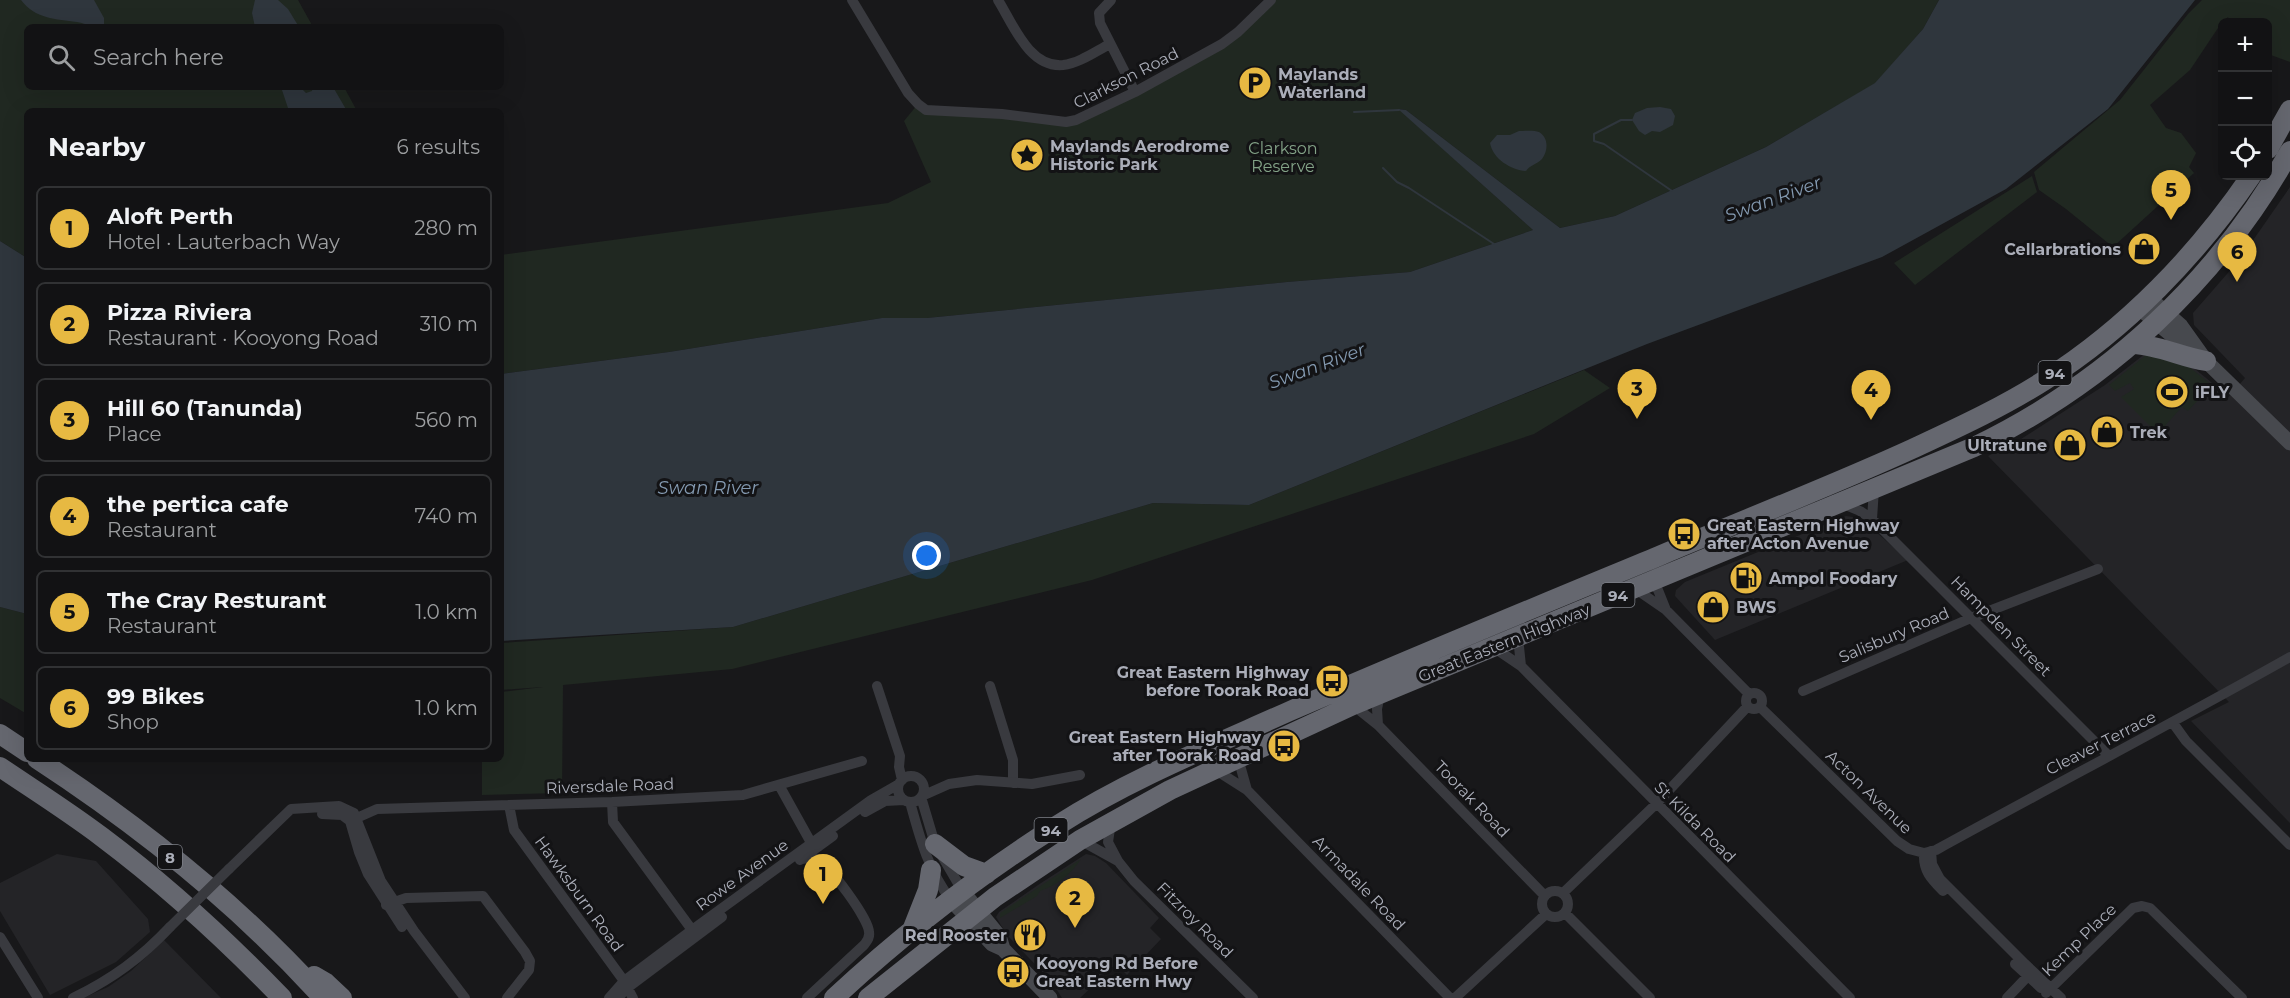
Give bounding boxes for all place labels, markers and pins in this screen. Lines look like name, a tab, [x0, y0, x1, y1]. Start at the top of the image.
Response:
parking icon: Maylands Waterland	[1237, 65, 1273, 101]
place label: Maylands Waterland	[1278, 65, 1366, 102]
place icon: Maylands Aerodrome Historic Park	[1009, 137, 1045, 173]
place label: Maylands Aerodrome Historic Park	[1050, 137, 1229, 174]
pin: 5	[2152, 170, 2190, 220]
shop icon: Cellarbrations	[2126, 231, 2162, 267]
pin: 6	[2218, 232, 2256, 282]
place label: Cellarbrations	[2004, 240, 2122, 259]
pin: 3	[1618, 370, 1656, 419]
pin: 4	[1852, 370, 1890, 420]
sports icon: iFLY	[2154, 374, 2190, 410]
place label: iFLY	[2195, 383, 2231, 402]
shop icon: Trek	[2089, 414, 2125, 450]
place label: Trek	[2130, 423, 2168, 442]
shop icon: Ultratune	[2052, 427, 2088, 463]
place label: Ultratune	[1967, 436, 2047, 455]
bus stop icon: Great Eastern Highway after Acton Avenue	[1666, 516, 1702, 552]
place label: Great Eastern Highway after Acton Avenue	[1707, 516, 1900, 553]
fuel station icon: Ampol Foodary	[1728, 560, 1764, 596]
place label: Ampol Foodary	[1768, 569, 1898, 588]
shop icon: BWS	[1695, 589, 1731, 625]
place label: BWS	[1736, 598, 1776, 617]
place label: Great Eastern Highway before Toorak Road	[1117, 663, 1309, 700]
bus stop icon: Great Eastern Highway before Toorak Road	[1314, 663, 1350, 699]
place label: Great Eastern Highway after Toorak Road	[1069, 728, 1261, 765]
bus stop icon: Great Eastern Highway after Toorak Road	[1266, 728, 1302, 764]
pin: 1	[804, 854, 842, 904]
pin: 2	[1056, 878, 1094, 928]
restaurant icon: Red Rooster	[1012, 917, 1048, 953]
place label: Red Rooster	[905, 926, 1007, 945]
bus stop icon: Kooyong Rd Before Great Eastern Hwy	[995, 954, 1031, 990]
place label: Kooyong Rd Before Great Eastern Hwy	[1036, 954, 1198, 991]

